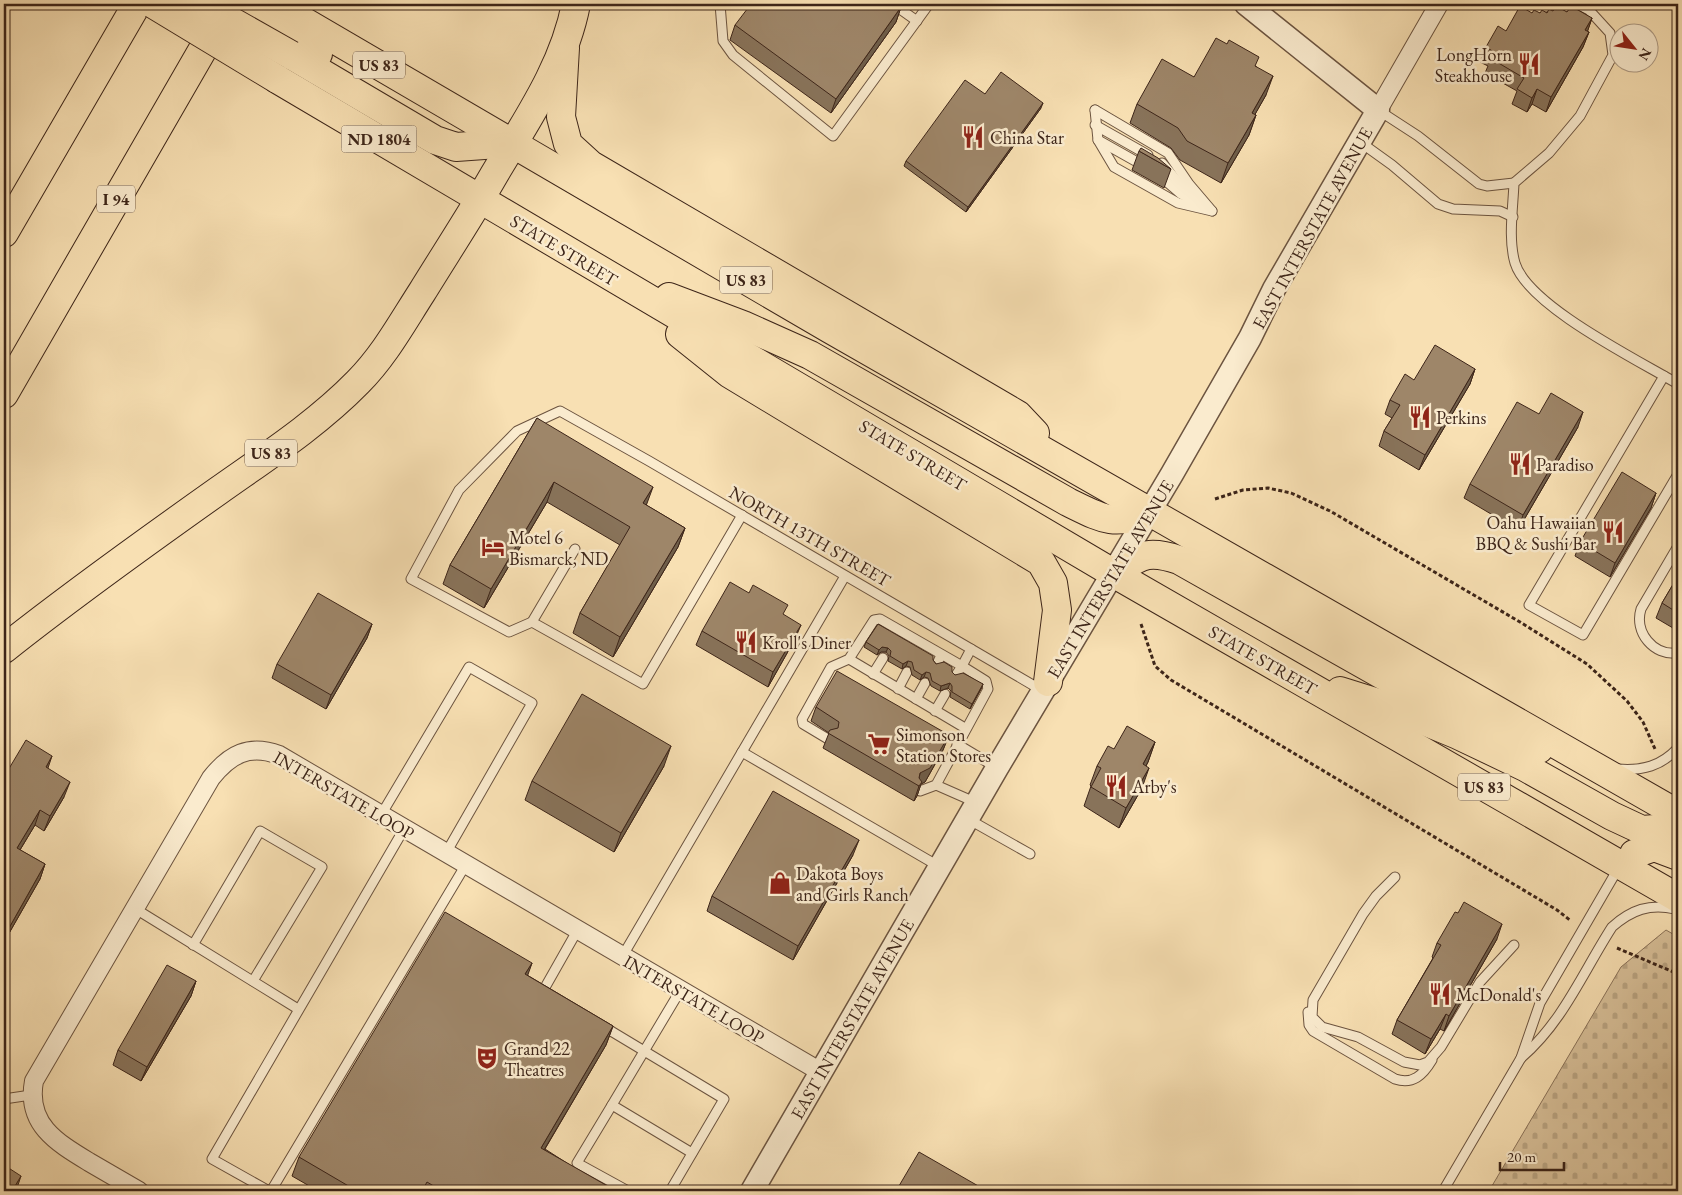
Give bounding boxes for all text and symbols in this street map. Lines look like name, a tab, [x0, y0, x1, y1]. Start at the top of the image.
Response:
north arrow	[1610, 22, 1660, 72]
place label: LongHorn Steakhouse	[1435, 43, 1512, 87]
text: N	[1634, 45, 1656, 64]
restaurant icon: LongHorn Steakhouse	[1516, 51, 1542, 77]
road number: US 83	[353, 52, 405, 78]
street label: EAST INTERSTATE AVENUE	[1247, 123, 1377, 333]
restaurant icon: China Star	[960, 124, 986, 150]
road number: ND 1804	[342, 126, 416, 152]
place label: China Star	[990, 126, 1064, 149]
road number: I 94	[97, 185, 135, 212]
street label: STATE STREET	[506, 209, 623, 292]
road number: US 83	[720, 266, 772, 294]
restaurant icon: Perkins	[1407, 404, 1433, 430]
place label: Perkins	[1436, 406, 1486, 429]
street label: STATE STREET	[855, 414, 972, 497]
road number: US 83	[245, 439, 297, 466]
restaurant icon: Paradiso	[1507, 451, 1533, 477]
place label: Paradiso	[1536, 453, 1594, 476]
street label: EAST INTERSTATE AVENUE	[1042, 476, 1178, 682]
street label: NORTH 13TH STREET	[725, 480, 896, 592]
place label: Oahu Hawaiian BBQ & Sushi Bar	[1476, 511, 1596, 555]
restaurant icon: Oahu Hawaiian BBQ & Sushi Bar	[1600, 519, 1626, 545]
place label: Motel 6 Bismarck, ND	[509, 526, 608, 570]
hotel icon: Motel 6 Bismarck, ND	[480, 534, 506, 560]
street label: STATE STREET	[1205, 620, 1322, 701]
restaurant icon: Kroll's Diner	[733, 629, 759, 655]
place label: Kroll's Diner	[762, 631, 851, 654]
place label: Simonson Station Stores	[896, 723, 991, 767]
supermarket icon: Simonson Station Stores	[866, 731, 892, 757]
street label: INTERSTATE LOOP	[269, 745, 419, 845]
restaurant icon: Arby's	[1103, 773, 1129, 799]
road number: US 83	[1458, 774, 1510, 800]
place label: Arby's	[1131, 775, 1177, 798]
place label: Dakota Boys and Girls Ranch	[796, 862, 909, 906]
shop icon: Dakota Boys and Girls Ranch	[767, 870, 793, 896]
street label: EAST INTERSTATE AVENUE	[785, 915, 919, 1123]
street label: INTERSTATE LOOP	[619, 949, 769, 1049]
restaurant icon: McDonald's	[1427, 981, 1453, 1007]
place label: McDonald's	[1456, 983, 1541, 1006]
place label: Grand 22 Theatres	[504, 1037, 570, 1081]
theatre icon: Grand 22 Theatres	[474, 1045, 500, 1071]
scale bar	[1500, 1140, 1563, 1172]
text: 20 m	[1507, 1147, 1536, 1166]

